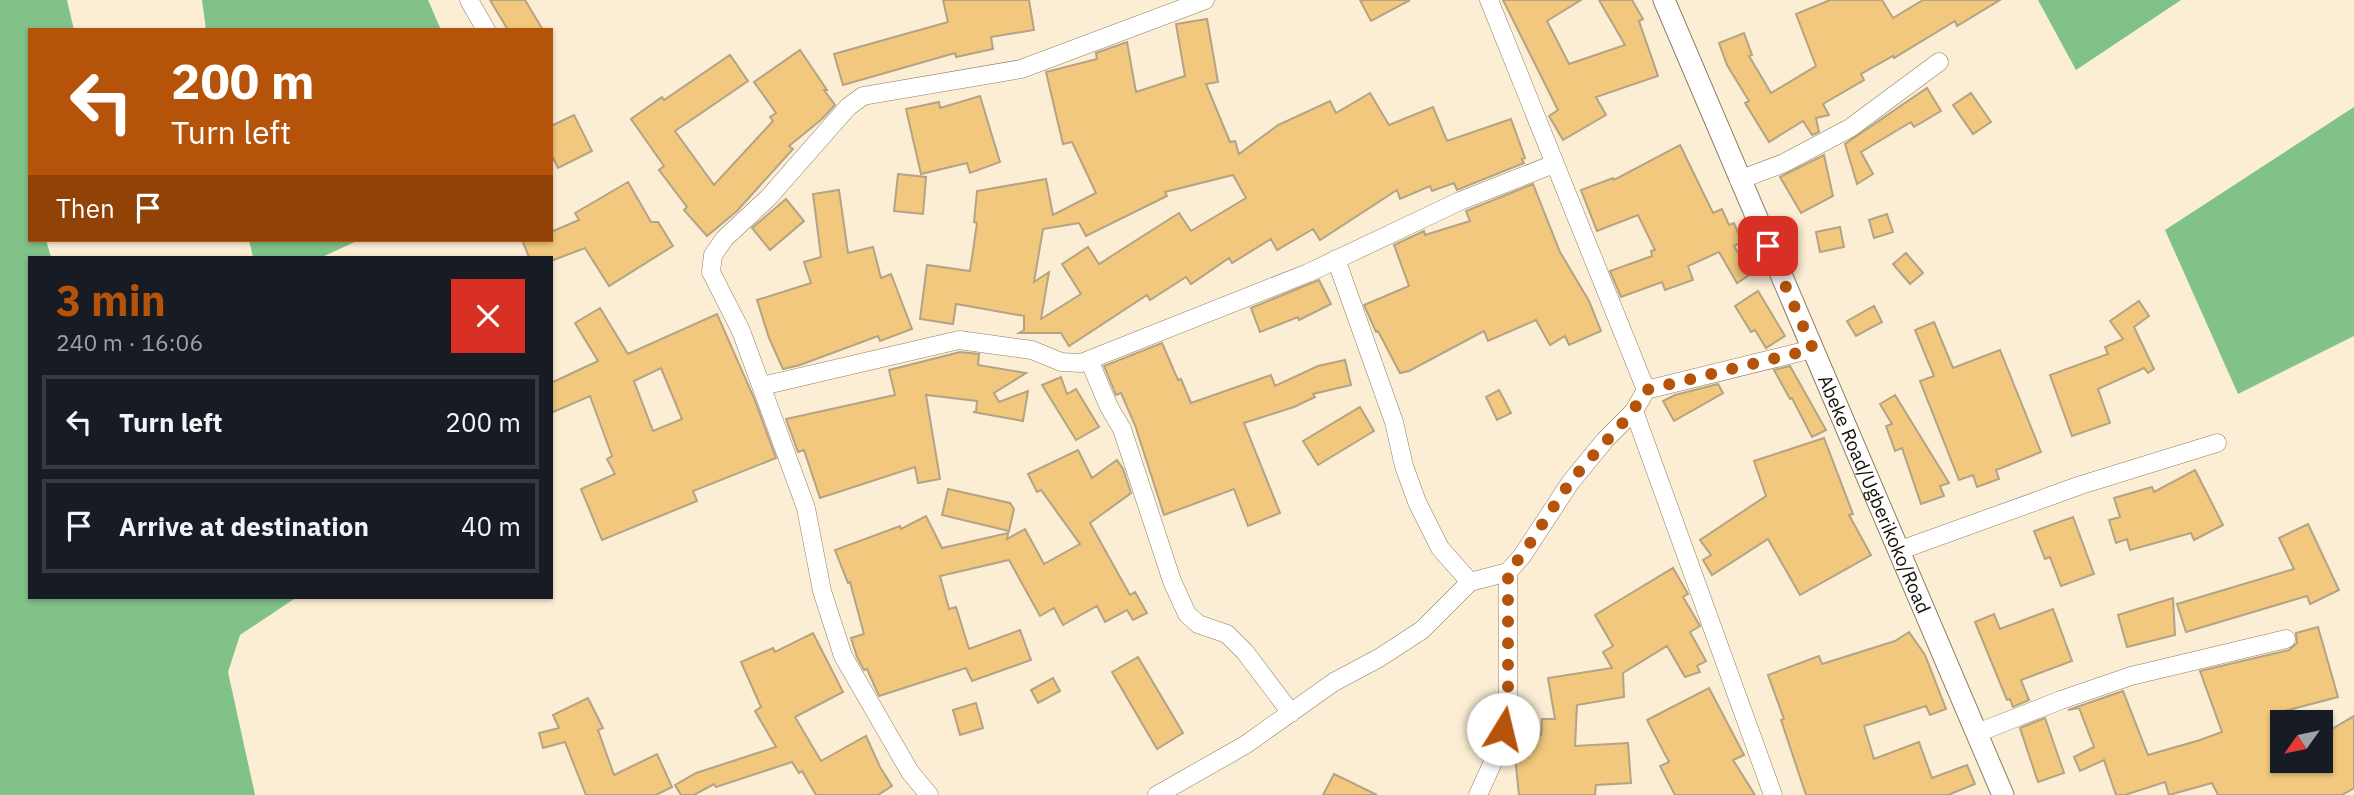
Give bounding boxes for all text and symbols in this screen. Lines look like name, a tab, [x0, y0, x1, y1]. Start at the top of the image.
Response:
text: 200 m	[171, 49, 315, 112]
icon: left	[56, 56, 147, 147]
text: Turn left	[171, 111, 291, 153]
icon: arrive	[129, 189, 167, 227]
text: Then	[56, 191, 115, 225]
pin	[1738, 216, 1798, 276]
icon: arrive	[1749, 227, 1787, 265]
text: 3 min	[56, 273, 166, 328]
button: close	[451, 279, 525, 353]
text: 240 m · 16:06	[56, 327, 203, 357]
street label: Abeke Road/Ugberikoko/Road	[1813, 371, 1936, 617]
icon: left	[60, 403, 98, 441]
text: Turn left	[119, 405, 222, 439]
text: 200 m	[445, 405, 521, 439]
icon: arrive	[60, 507, 98, 545]
text: Arrive at destination	[119, 509, 369, 543]
text: 40 m	[461, 509, 521, 543]
position arrow	[1466, 692, 1540, 766]
north arrow	[2270, 710, 2333, 774]
map controls	[2270, 710, 2333, 773]

